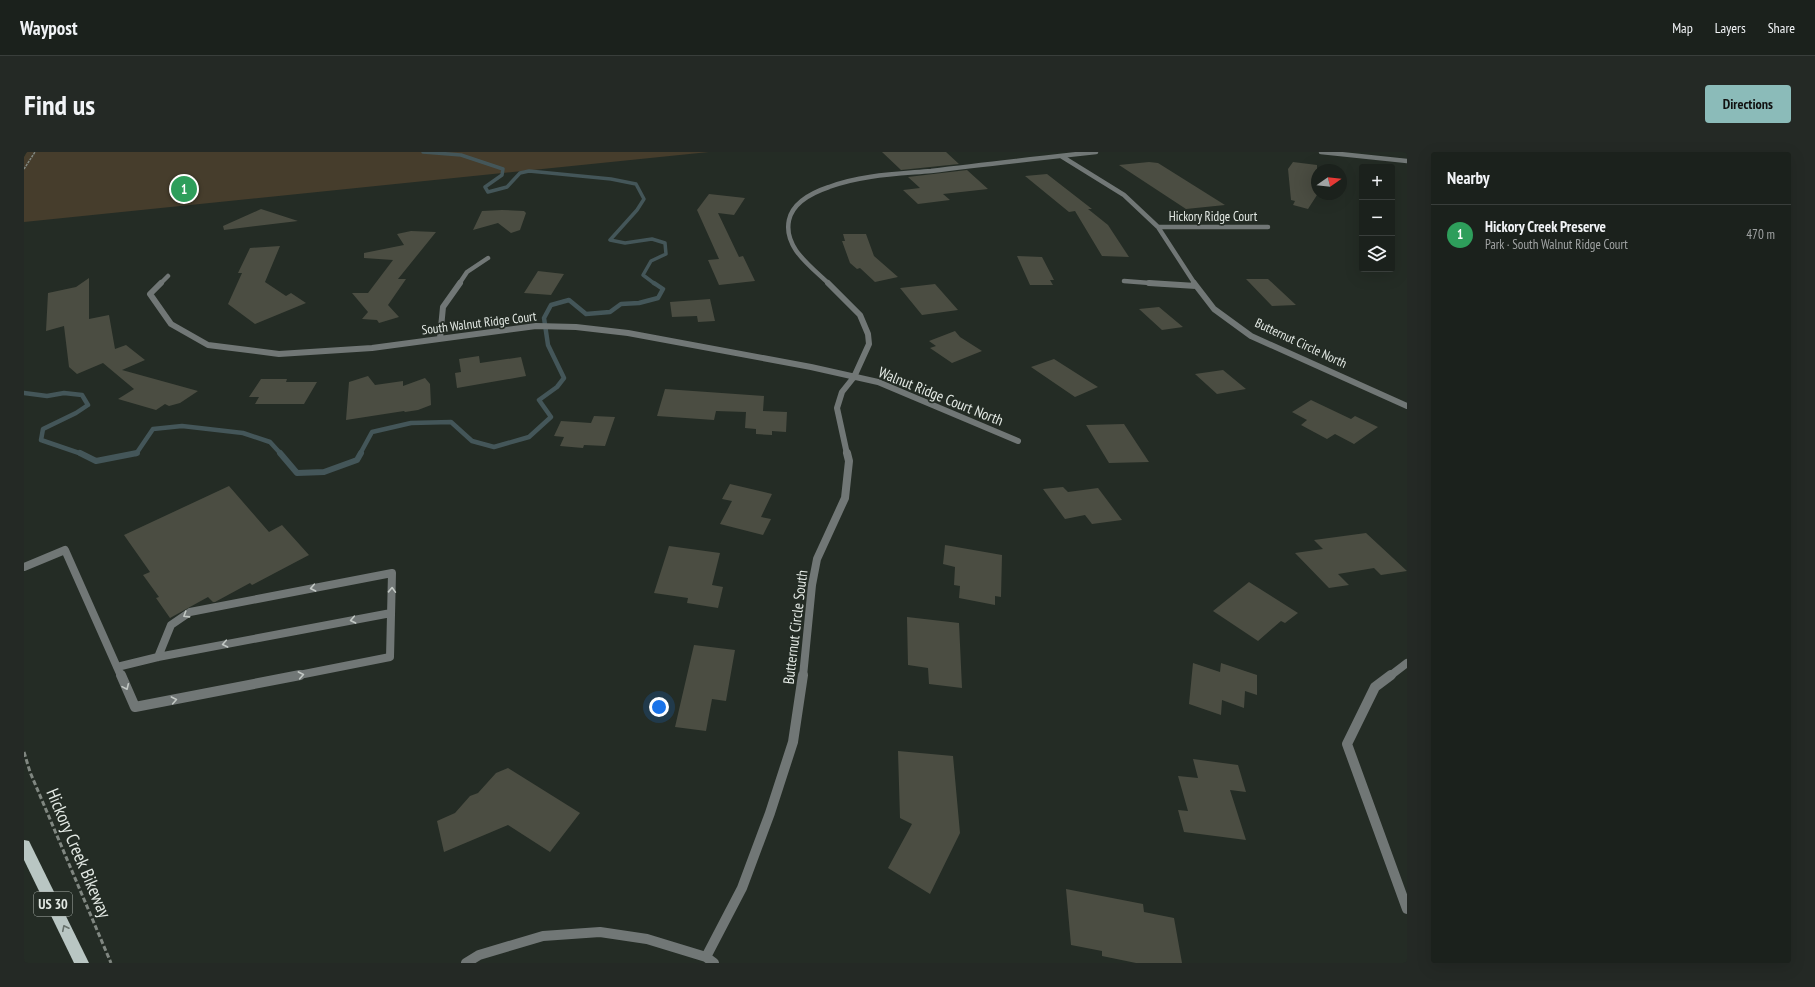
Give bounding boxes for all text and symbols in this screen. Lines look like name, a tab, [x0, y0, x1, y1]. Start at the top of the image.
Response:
text: Waypost	[20, 16, 77, 40]
text: Map	[1672, 19, 1693, 37]
text: Layers	[1715, 19, 1746, 37]
text: Share	[1768, 19, 1795, 37]
button: Directions	[1705, 85, 1791, 123]
text: Find us	[24, 86, 95, 123]
north arrow	[1311, 164, 1347, 200]
map controls	[1359, 164, 1395, 272]
button: +	[1359, 164, 1395, 200]
text: Nearby	[1447, 167, 1490, 189]
pin: 1	[171, 174, 197, 204]
button: −	[1359, 200, 1395, 236]
street label: Hickory Ridge Court	[1169, 208, 1258, 225]
text: Hickory Creek Preserve	[1485, 217, 1606, 236]
text: 1	[1457, 226, 1463, 243]
text: 470 m	[1746, 226, 1775, 243]
button: layers	[1359, 236, 1395, 272]
text: Park · South Walnut Ridge Court	[1485, 236, 1628, 253]
street label: South Walnut Ridge Court	[421, 307, 538, 338]
street label: Butternut Circle North	[1252, 314, 1350, 372]
street label: Walnut Ridge Court North	[876, 362, 1006, 430]
street label: Butternut Circle South	[779, 569, 811, 685]
one-way arrow	[309, 584, 316, 592]
one-way arrow	[387, 587, 396, 593]
one-way arrow	[183, 611, 190, 618]
one-way arrow	[350, 615, 356, 624]
one-way arrow	[222, 639, 228, 648]
one-way arrow	[298, 671, 304, 679]
one-way arrow	[121, 683, 129, 690]
one-way arrow	[171, 696, 177, 705]
your location	[649, 697, 669, 717]
street label: Hickory Creek Bikeway	[41, 785, 117, 922]
road number: US 30	[34, 892, 72, 916]
one-way arrow	[62, 925, 70, 932]

